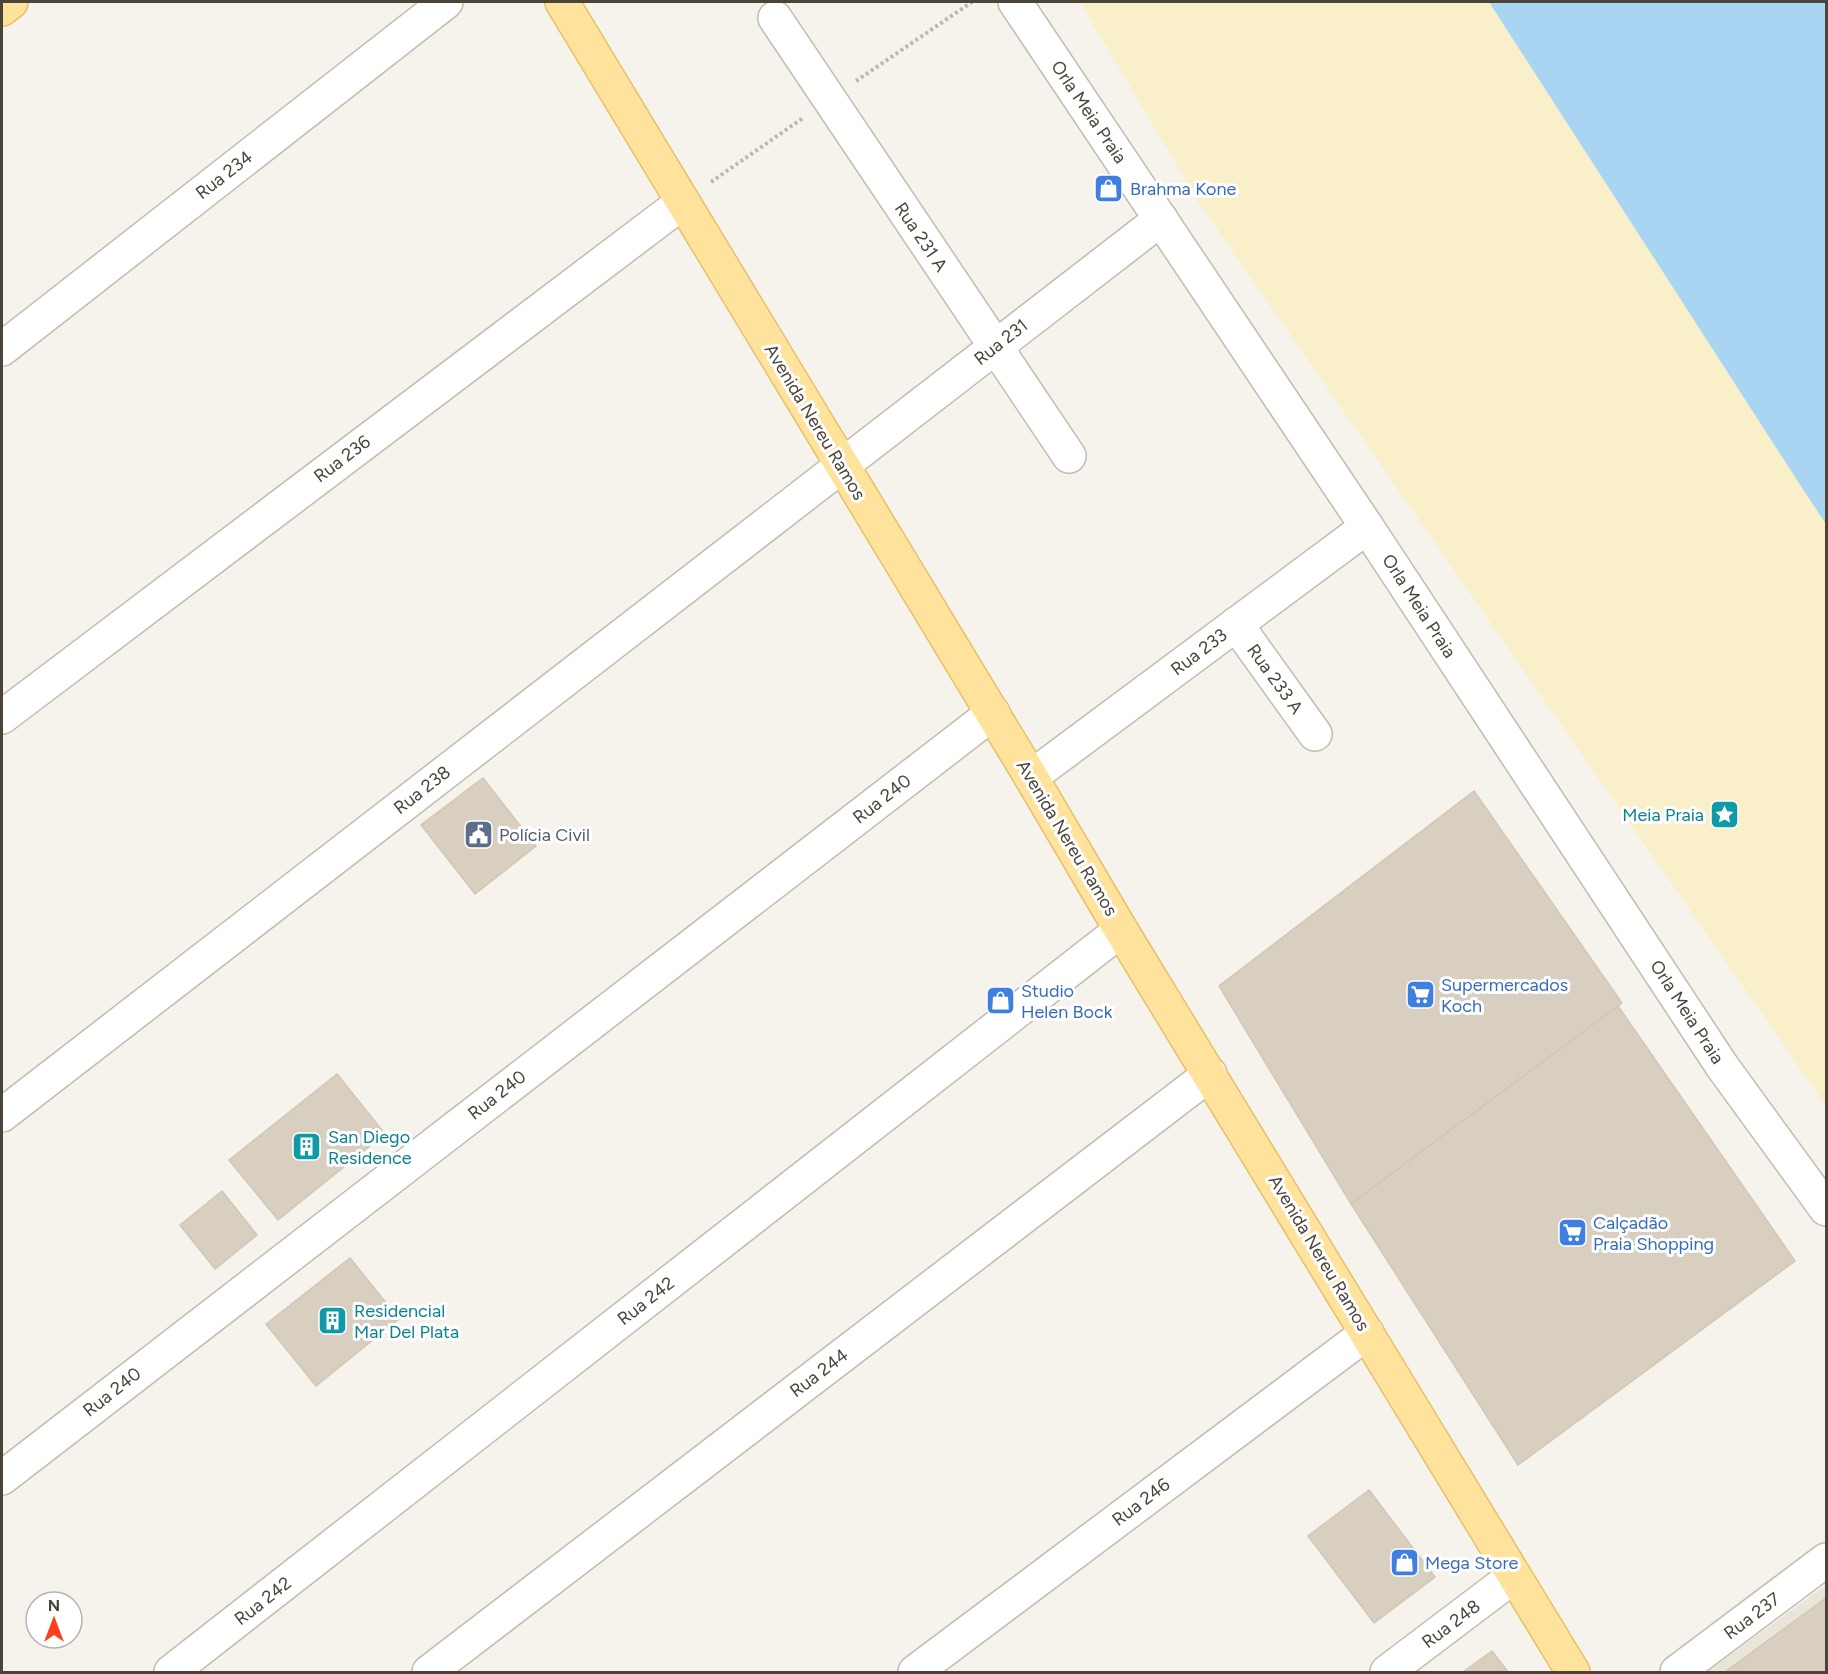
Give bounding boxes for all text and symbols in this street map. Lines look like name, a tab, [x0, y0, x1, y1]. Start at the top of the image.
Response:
street label: Orla Meia Praia	[1046, 56, 1132, 168]
street label: Rua 234	[191, 146, 257, 204]
shop icon: Brahma Kone	[1093, 173, 1125, 205]
place label: Brahma Kone	[1130, 178, 1237, 200]
street label: Rua 231 A	[890, 198, 952, 276]
street label: Rua 231	[970, 314, 1032, 370]
street label: Avenida Nereu Ramos	[760, 340, 870, 504]
street label: Rua 236	[309, 431, 375, 487]
street label: Orla Meia Praia	[1377, 550, 1461, 662]
street label: Rua 233	[1167, 624, 1231, 680]
street label: Rua 233 A	[1242, 640, 1308, 718]
street label: Avenida Nereu Ramos	[1012, 756, 1122, 920]
street label: Rua 238	[389, 761, 455, 819]
street label: Rua 240	[849, 769, 915, 829]
place icon: Meia Praia	[1709, 799, 1741, 831]
place label: Meia Praia	[1622, 804, 1704, 826]
public building icon: Polícia Civil	[462, 819, 494, 851]
place label: Polícia Civil	[499, 824, 590, 846]
street label: Orla Meia Praia	[1645, 956, 1729, 1068]
place label: Supermercados Koch	[1441, 974, 1568, 1017]
supermarket icon: Supermercados Koch	[1404, 979, 1436, 1011]
place label: Studio Helen Bock	[1021, 980, 1113, 1023]
shop icon: Studio Helen Bock	[984, 985, 1016, 1017]
street label: Rua 240	[464, 1065, 530, 1125]
place label: San Diego Residence	[328, 1126, 412, 1169]
building icon: San Diego Residence	[291, 1131, 323, 1163]
street label: Avenida Nereu Ramos	[1264, 1171, 1374, 1335]
place label: Calçadão Praia Shopping	[1593, 1212, 1714, 1255]
supermarket icon: Calçadão Praia Shopping	[1556, 1217, 1588, 1249]
street label: Rua 242	[613, 1272, 679, 1330]
place label: Residencial Mar Del Plata	[354, 1300, 459, 1343]
building icon: Residencial Mar Del Plata	[317, 1305, 349, 1337]
street label: Rua 244	[785, 1344, 853, 1402]
street label: Rua 240	[79, 1362, 145, 1422]
street label: Rua 246	[1108, 1473, 1174, 1531]
shop icon: Mega Store	[1388, 1547, 1420, 1579]
place label: Mega Store	[1425, 1552, 1519, 1574]
street label: Rua 242	[230, 1572, 296, 1630]
street label: Rua 237	[1720, 1588, 1785, 1644]
north arrow	[24, 1590, 84, 1650]
street label: Rua 248	[1418, 1595, 1484, 1653]
text: N	[48, 1596, 60, 1615]

